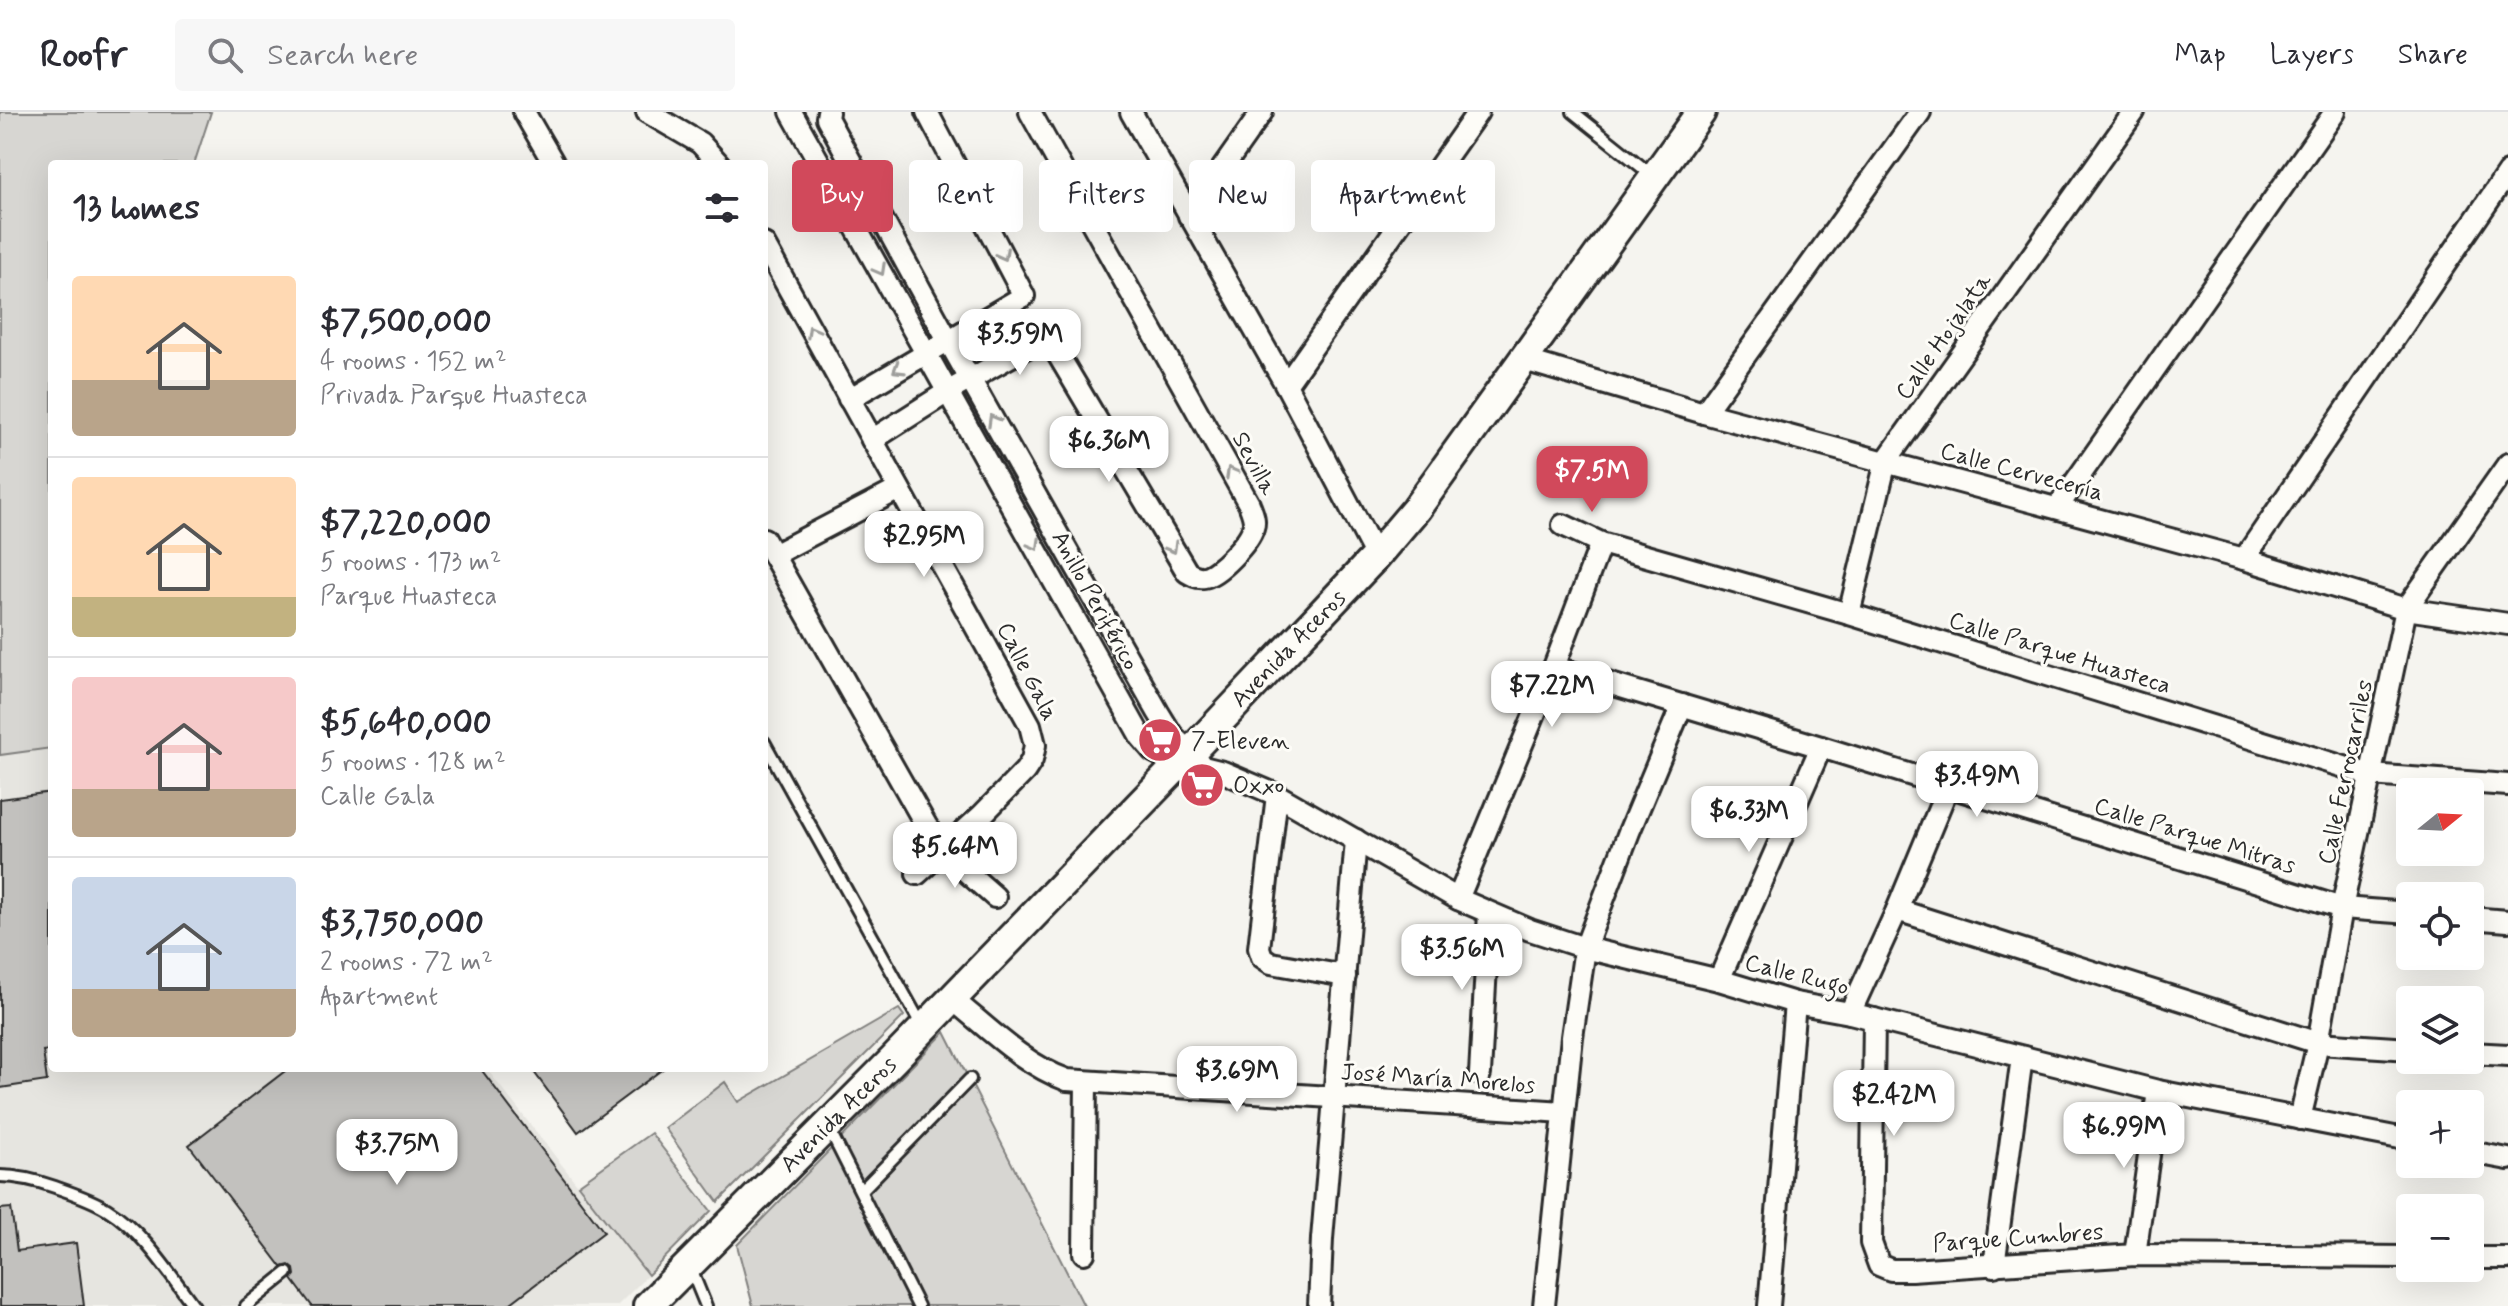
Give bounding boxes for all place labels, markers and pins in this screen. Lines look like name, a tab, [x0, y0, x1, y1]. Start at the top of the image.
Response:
pin: $3.59M	[955, 309, 1085, 377]
pin: $6.36M	[1044, 416, 1174, 484]
pin: $7.5M	[1536, 446, 1648, 514]
pin: $2.95M	[859, 511, 989, 579]
pin: $7.22M	[1487, 661, 1617, 729]
supermarket icon: 7-Eleven	[1136, 716, 1184, 764]
place label: 7-Eleven	[1191, 726, 1290, 757]
pin: $3.49M	[1912, 751, 2042, 819]
supermarket icon: Oxxo	[1178, 761, 1226, 809]
place label: Oxxo	[1233, 771, 1284, 802]
pin: $6.33M	[1684, 786, 1814, 854]
pin: $5.64M	[890, 822, 1020, 890]
pin: $3.56M	[1397, 924, 1527, 992]
pin: $3.69M	[1172, 1046, 1302, 1114]
pin: $2.42M	[1829, 1070, 1959, 1138]
pin: $6.99M	[2059, 1102, 2189, 1170]
pin: $3.75M	[332, 1119, 462, 1187]

